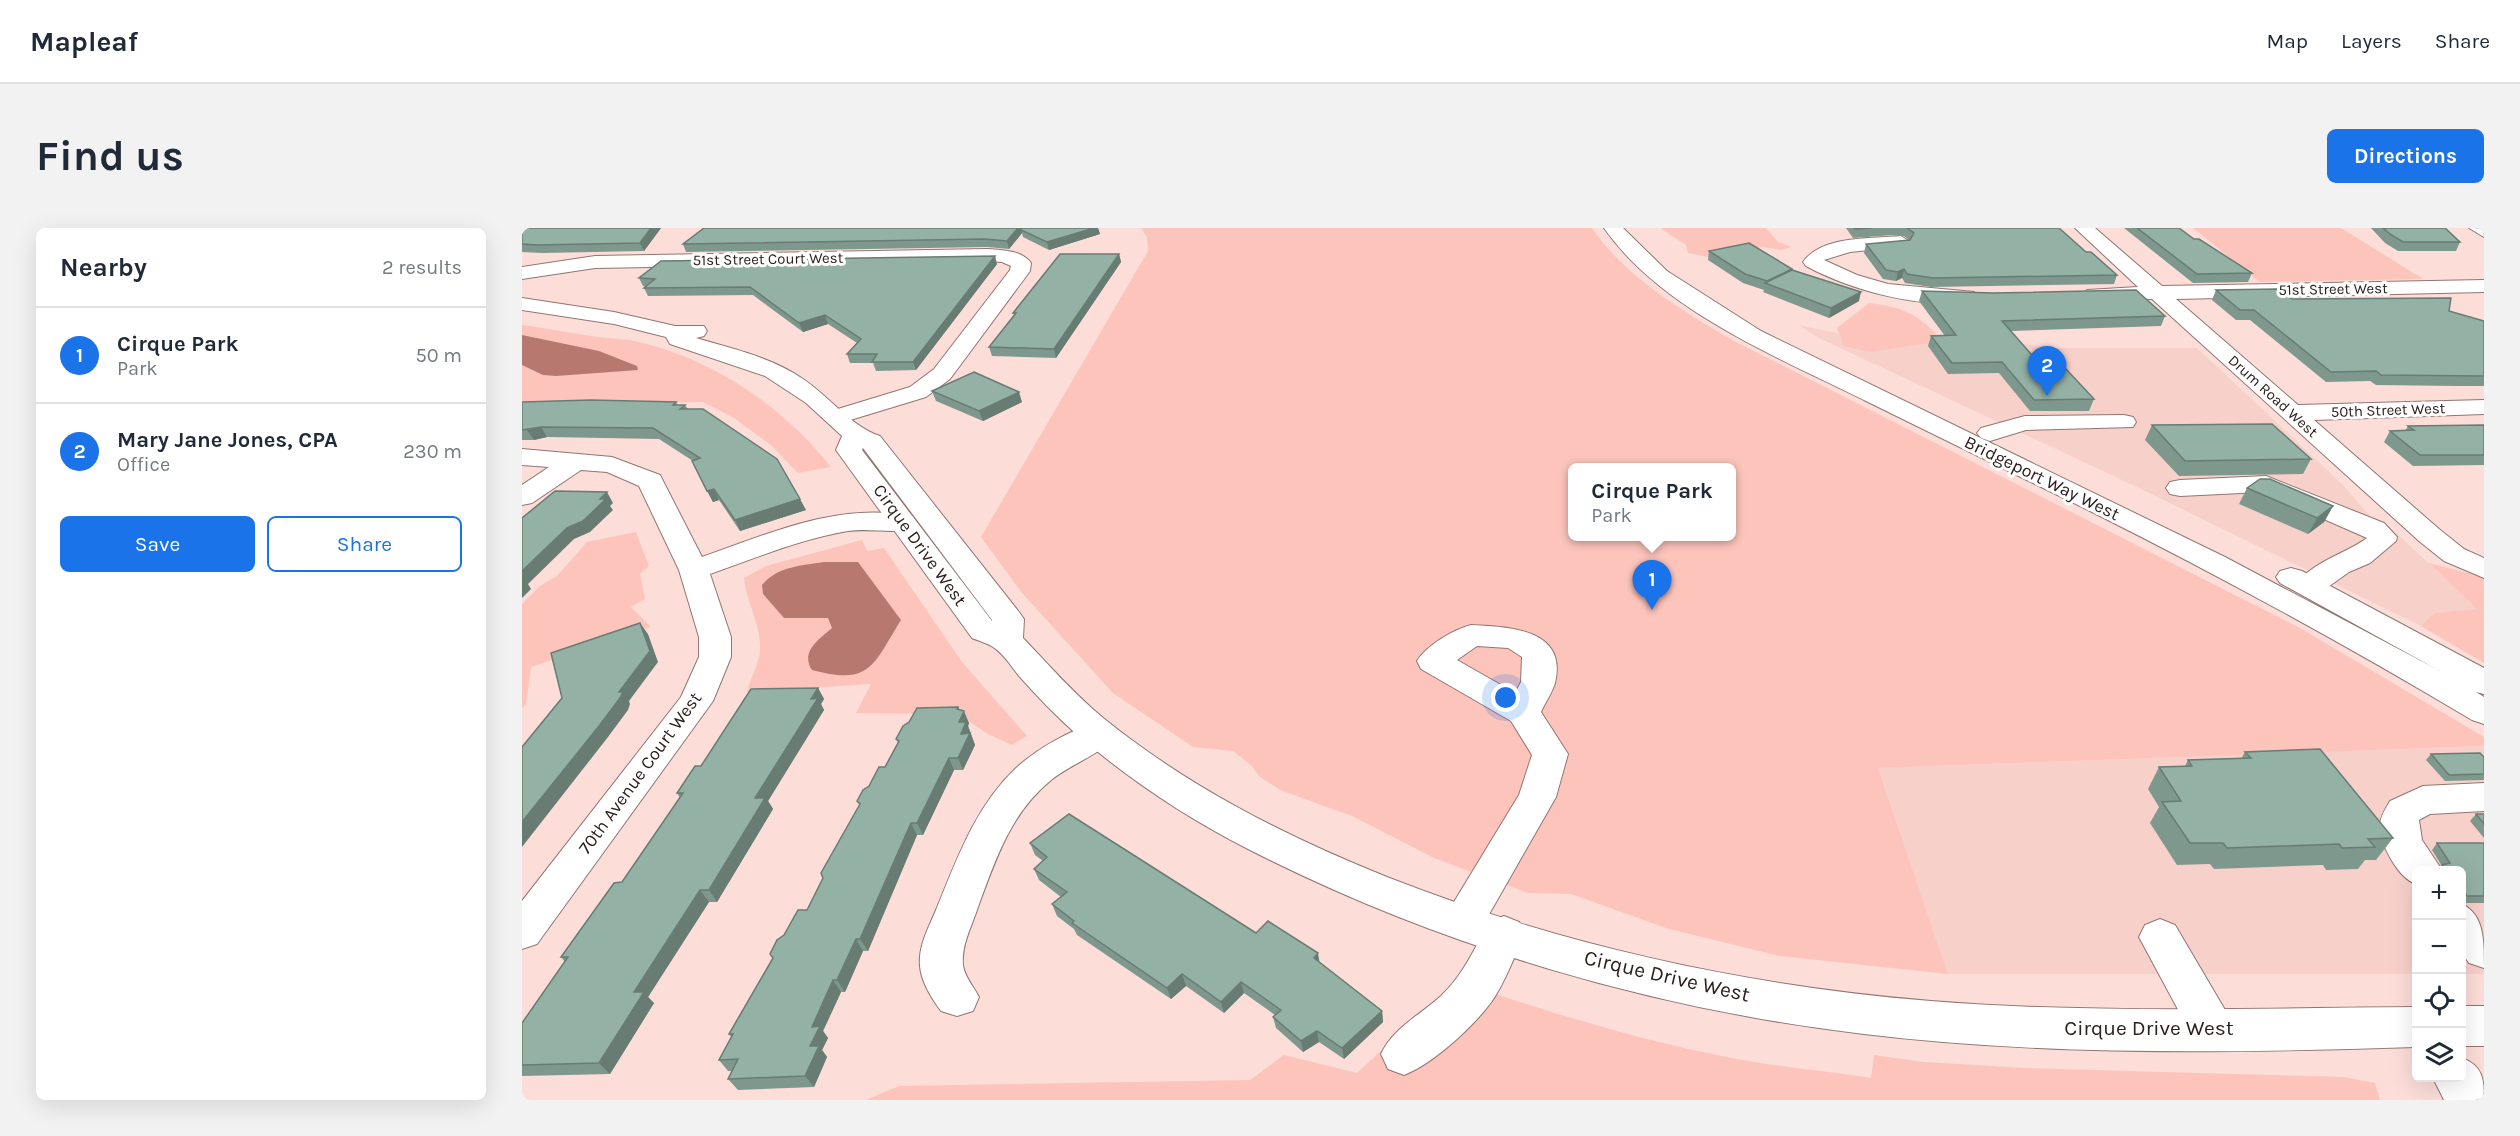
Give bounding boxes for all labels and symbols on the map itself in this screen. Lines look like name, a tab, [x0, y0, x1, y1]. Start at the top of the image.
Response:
street label: 51st Street Court West	[693, 249, 844, 269]
street label: 51st Street West	[2278, 279, 2388, 299]
pin: 2	[2028, 346, 2066, 396]
street label: Drum Road West	[2225, 351, 2322, 441]
street label: 50th Street West	[2330, 399, 2446, 421]
street label: Bridgeport Way West	[1961, 431, 2123, 525]
street label: Cirque Drive West	[868, 480, 972, 610]
pin: 1	[1632, 560, 1672, 610]
your location	[1491, 683, 1520, 712]
street label: 70th Avenue Court West	[574, 688, 706, 858]
street label: Cirque Drive West	[1582, 945, 1752, 1007]
street label: Cirque Drive West	[2064, 1016, 2234, 1040]

